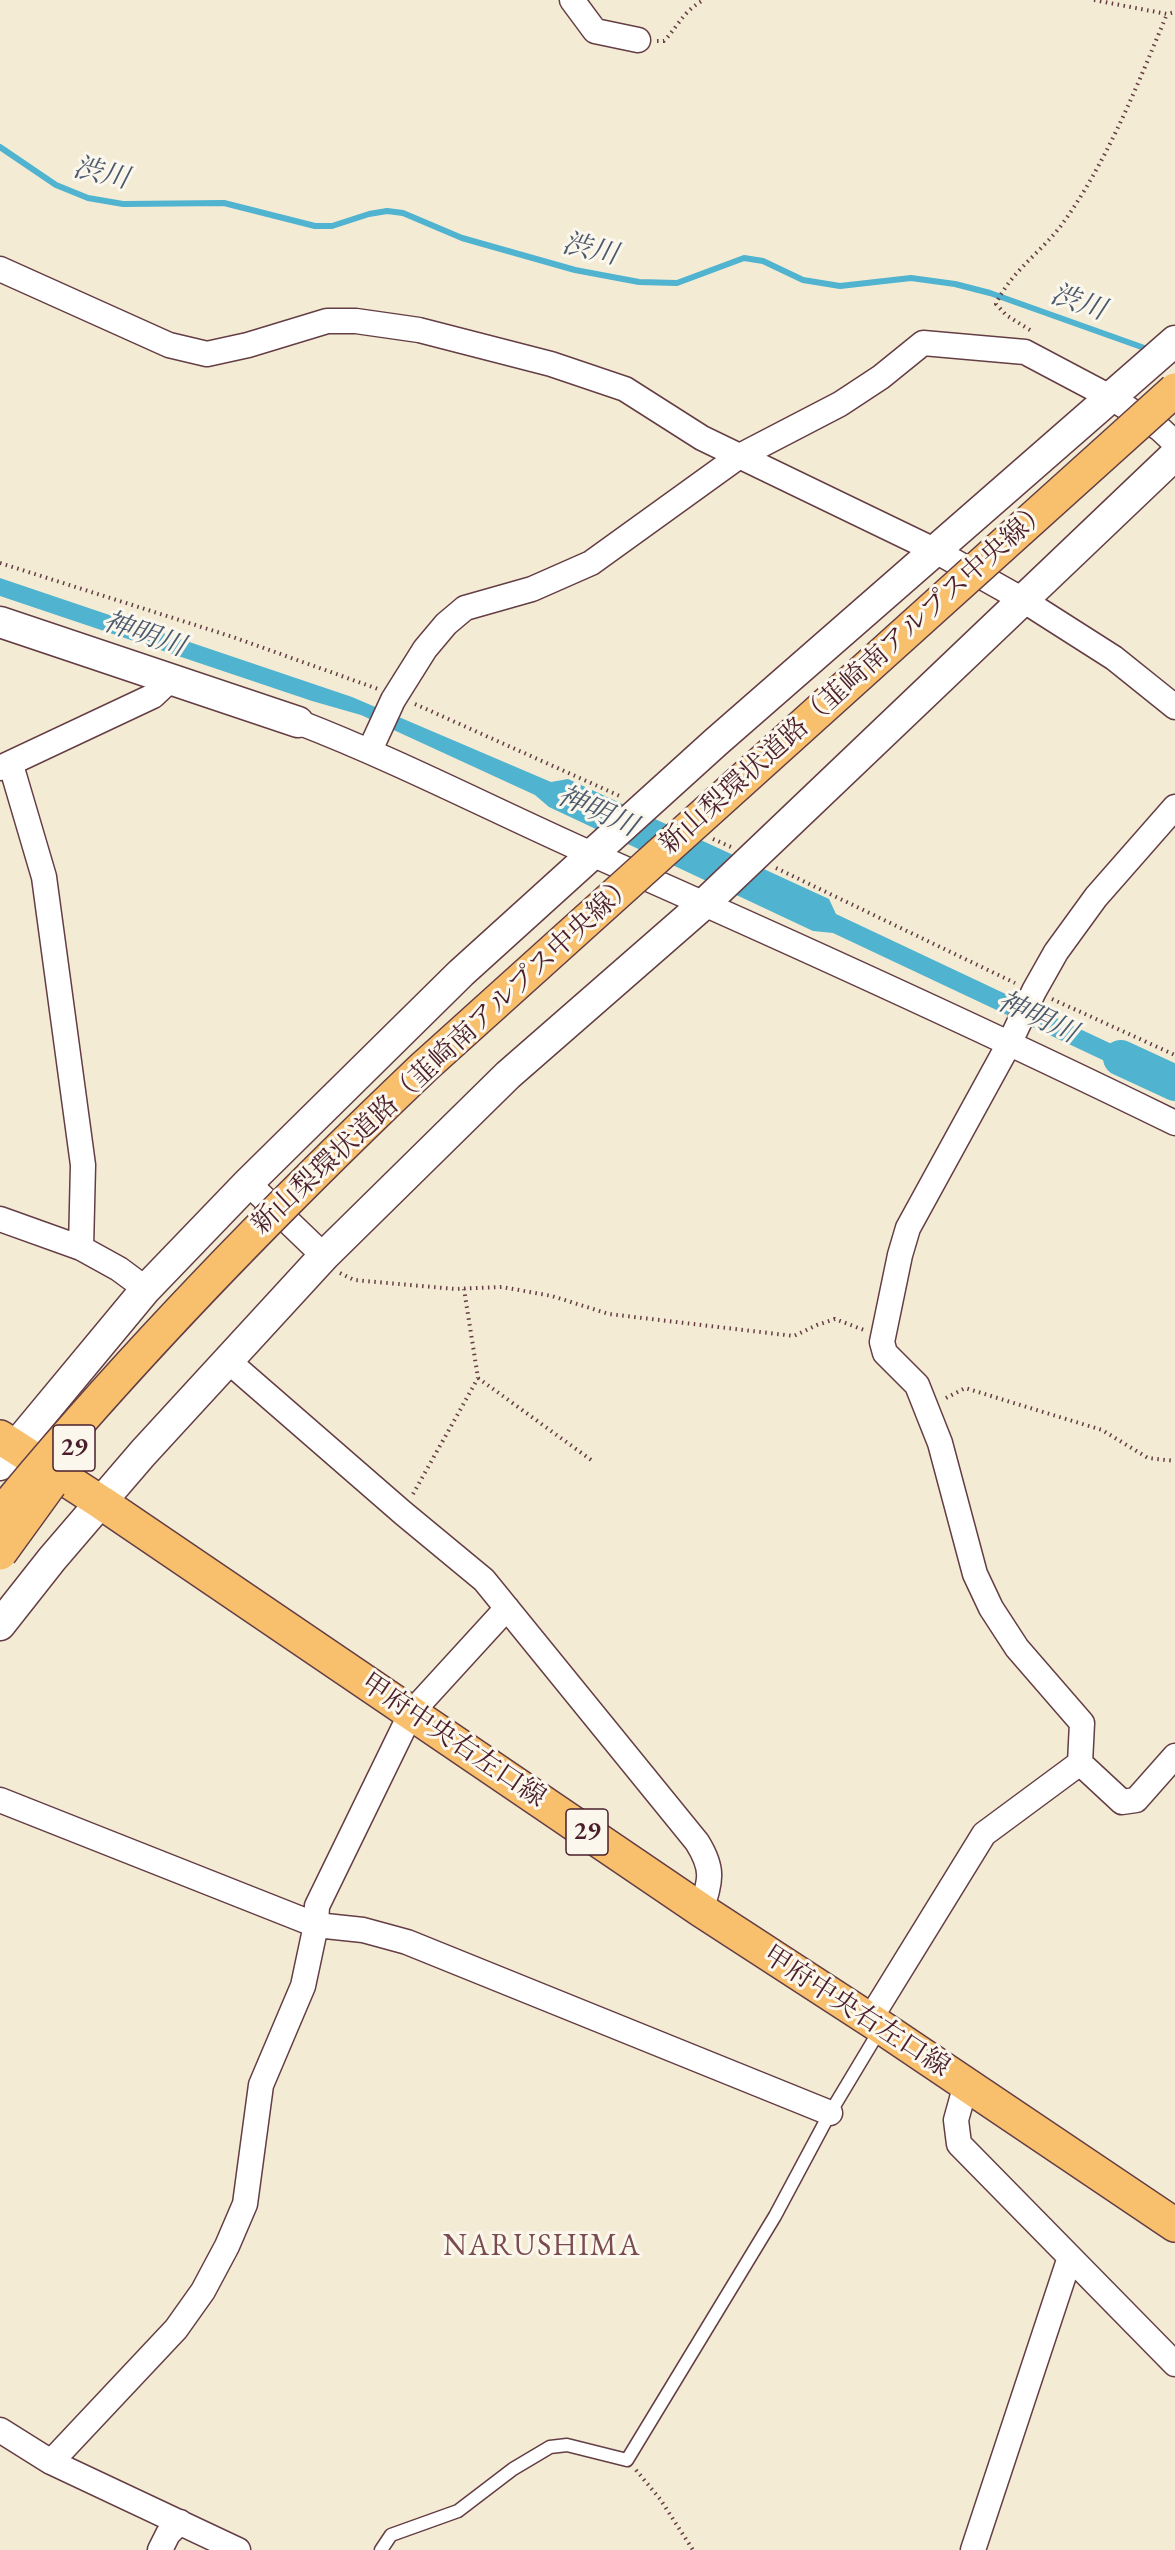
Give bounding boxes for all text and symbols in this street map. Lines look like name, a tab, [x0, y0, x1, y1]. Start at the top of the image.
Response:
water label: 渋川	[70, 151, 132, 197]
water label: 渋川	[559, 227, 621, 273]
water label: 渋川	[1046, 278, 1110, 328]
street label: 新山梨環状道路（韮崎南アルプス中央線）	[654, 494, 1056, 862]
water label: 神明川	[99, 605, 189, 665]
water label: 神明川	[552, 780, 642, 844]
street label: 新山梨環状道路（韮崎南アルプス中央線）	[245, 868, 643, 1242]
water label: 神明川	[992, 985, 1082, 1051]
road number: 29	[53, 1425, 95, 1471]
street label: 甲府中央右左口線	[354, 1667, 552, 1815]
road number: 29	[566, 1809, 608, 1855]
street label: 甲府中央右左口線	[757, 1940, 955, 2084]
district label: NARUSHIMA	[443, 2229, 641, 2265]

